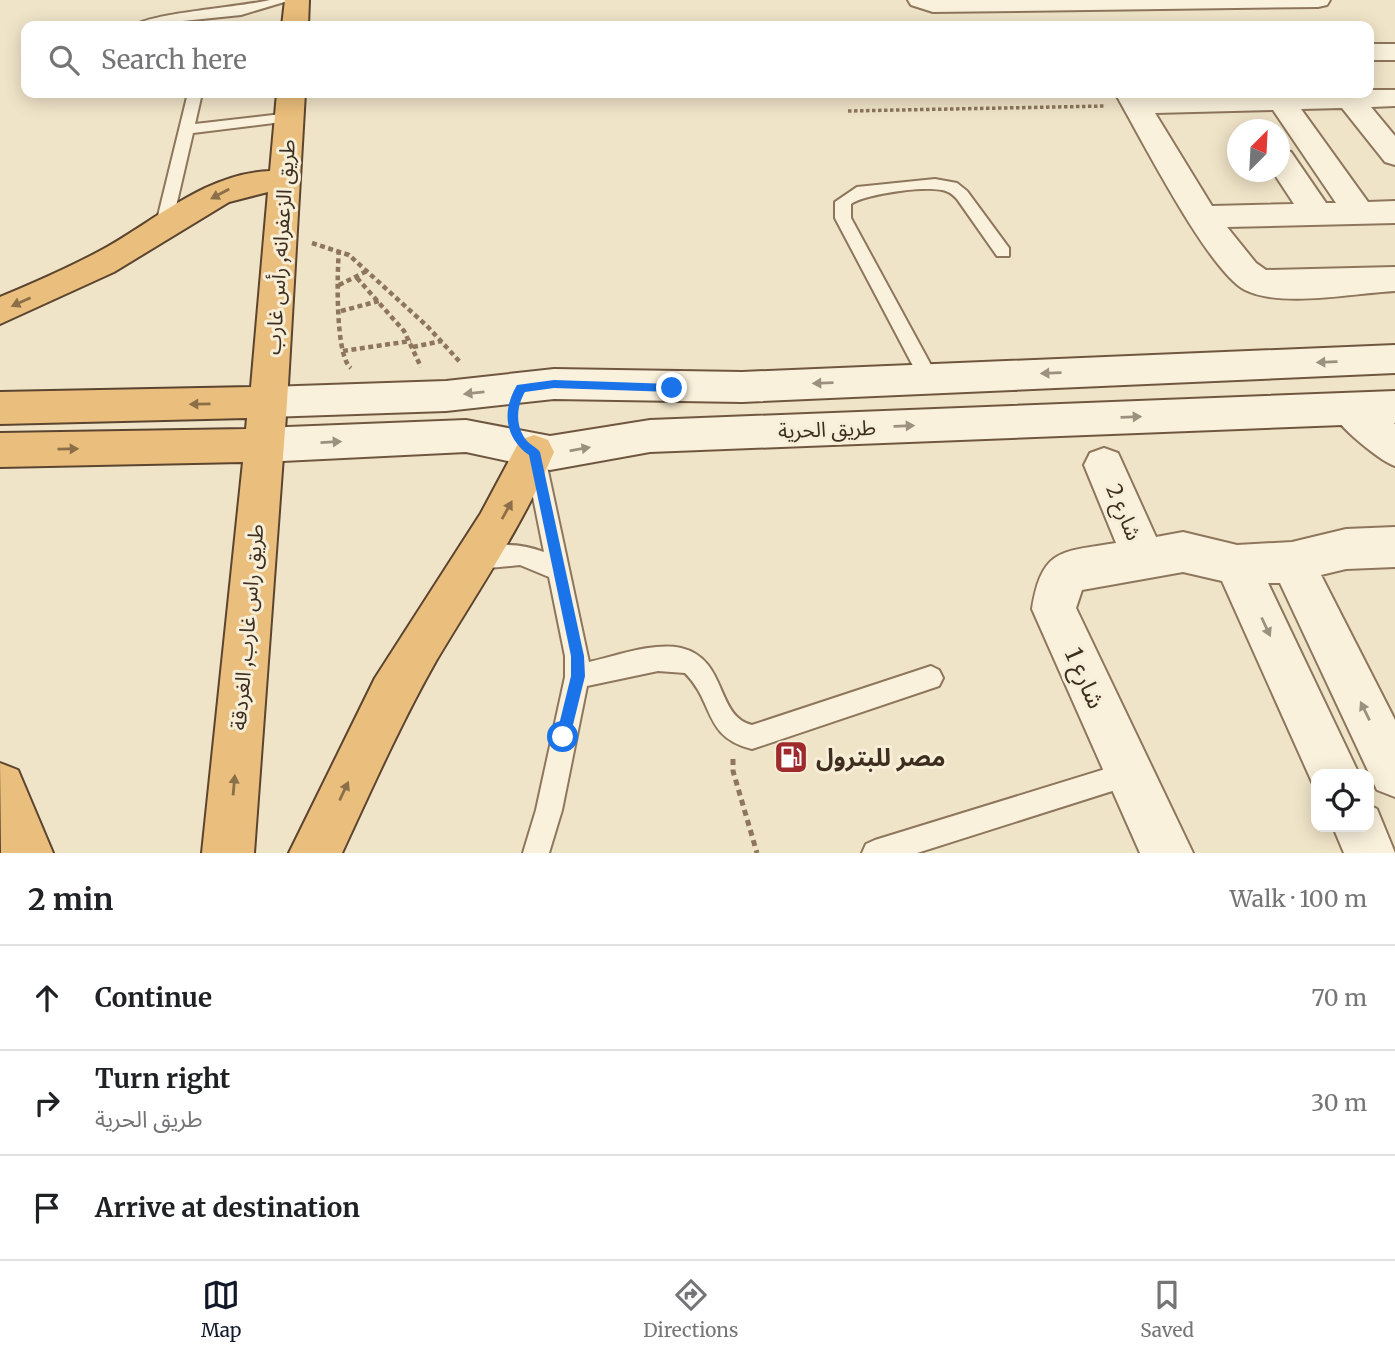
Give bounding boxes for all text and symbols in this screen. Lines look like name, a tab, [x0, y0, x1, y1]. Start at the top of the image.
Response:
search box	[21, 21, 1374, 98]
icon: search	[45, 41, 83, 79]
text: Search here	[101, 43, 247, 76]
north arrow	[1227, 119, 1290, 182]
street label: طريق الزعفرانه, رأس غارب	[259, 138, 301, 356]
one-way arrow	[211, 188, 230, 200]
one-way arrow	[11, 296, 31, 308]
one-way arrow	[1316, 356, 1338, 367]
one-way arrow	[1039, 368, 1061, 379]
route end	[656, 372, 687, 403]
one-way arrow	[812, 377, 834, 388]
one-way arrow	[463, 388, 485, 399]
one-way arrow	[189, 398, 211, 409]
one-way arrow	[1120, 412, 1142, 423]
street label: طريق الحرية	[777, 414, 877, 444]
one-way arrow	[893, 421, 915, 432]
one-way arrow	[320, 437, 342, 448]
one-way arrow	[57, 443, 79, 454]
one-way arrow	[569, 443, 591, 454]
street label: شارع 2	[1098, 480, 1148, 545]
one-way arrow	[501, 501, 513, 520]
street label: طريق راس غارب, الغردقة	[225, 523, 269, 731]
one-way arrow	[1260, 617, 1272, 637]
street label: شارع 1	[1056, 643, 1112, 714]
one-way arrow	[1359, 701, 1371, 721]
route start	[547, 721, 578, 752]
fuel station icon: مصر للبترول	[772, 738, 810, 776]
place label: مصر للبترول	[816, 742, 946, 773]
map controls	[1311, 769, 1374, 832]
button: locate	[1311, 769, 1374, 832]
one-way arrow	[229, 774, 240, 796]
one-way arrow	[338, 781, 350, 801]
text: 2 min	[28, 880, 113, 918]
text: Walk · 100 m	[1230, 884, 1367, 913]
icon: ahead	[28, 979, 66, 1017]
text: Continue	[95, 981, 212, 1014]
text: 70 m	[1311, 983, 1367, 1012]
text: Turn right	[95, 1062, 230, 1095]
icon: right	[28, 1084, 66, 1122]
text: 30 m	[1311, 1088, 1367, 1117]
text: طريق الحرية	[95, 1104, 202, 1133]
icon: arrive	[28, 1189, 66, 1227]
text: Arrive at destination	[95, 1191, 360, 1224]
tab: Map	[201, 1276, 241, 1342]
tab: Directions	[643, 1276, 738, 1342]
tab: Saved	[1140, 1276, 1194, 1342]

